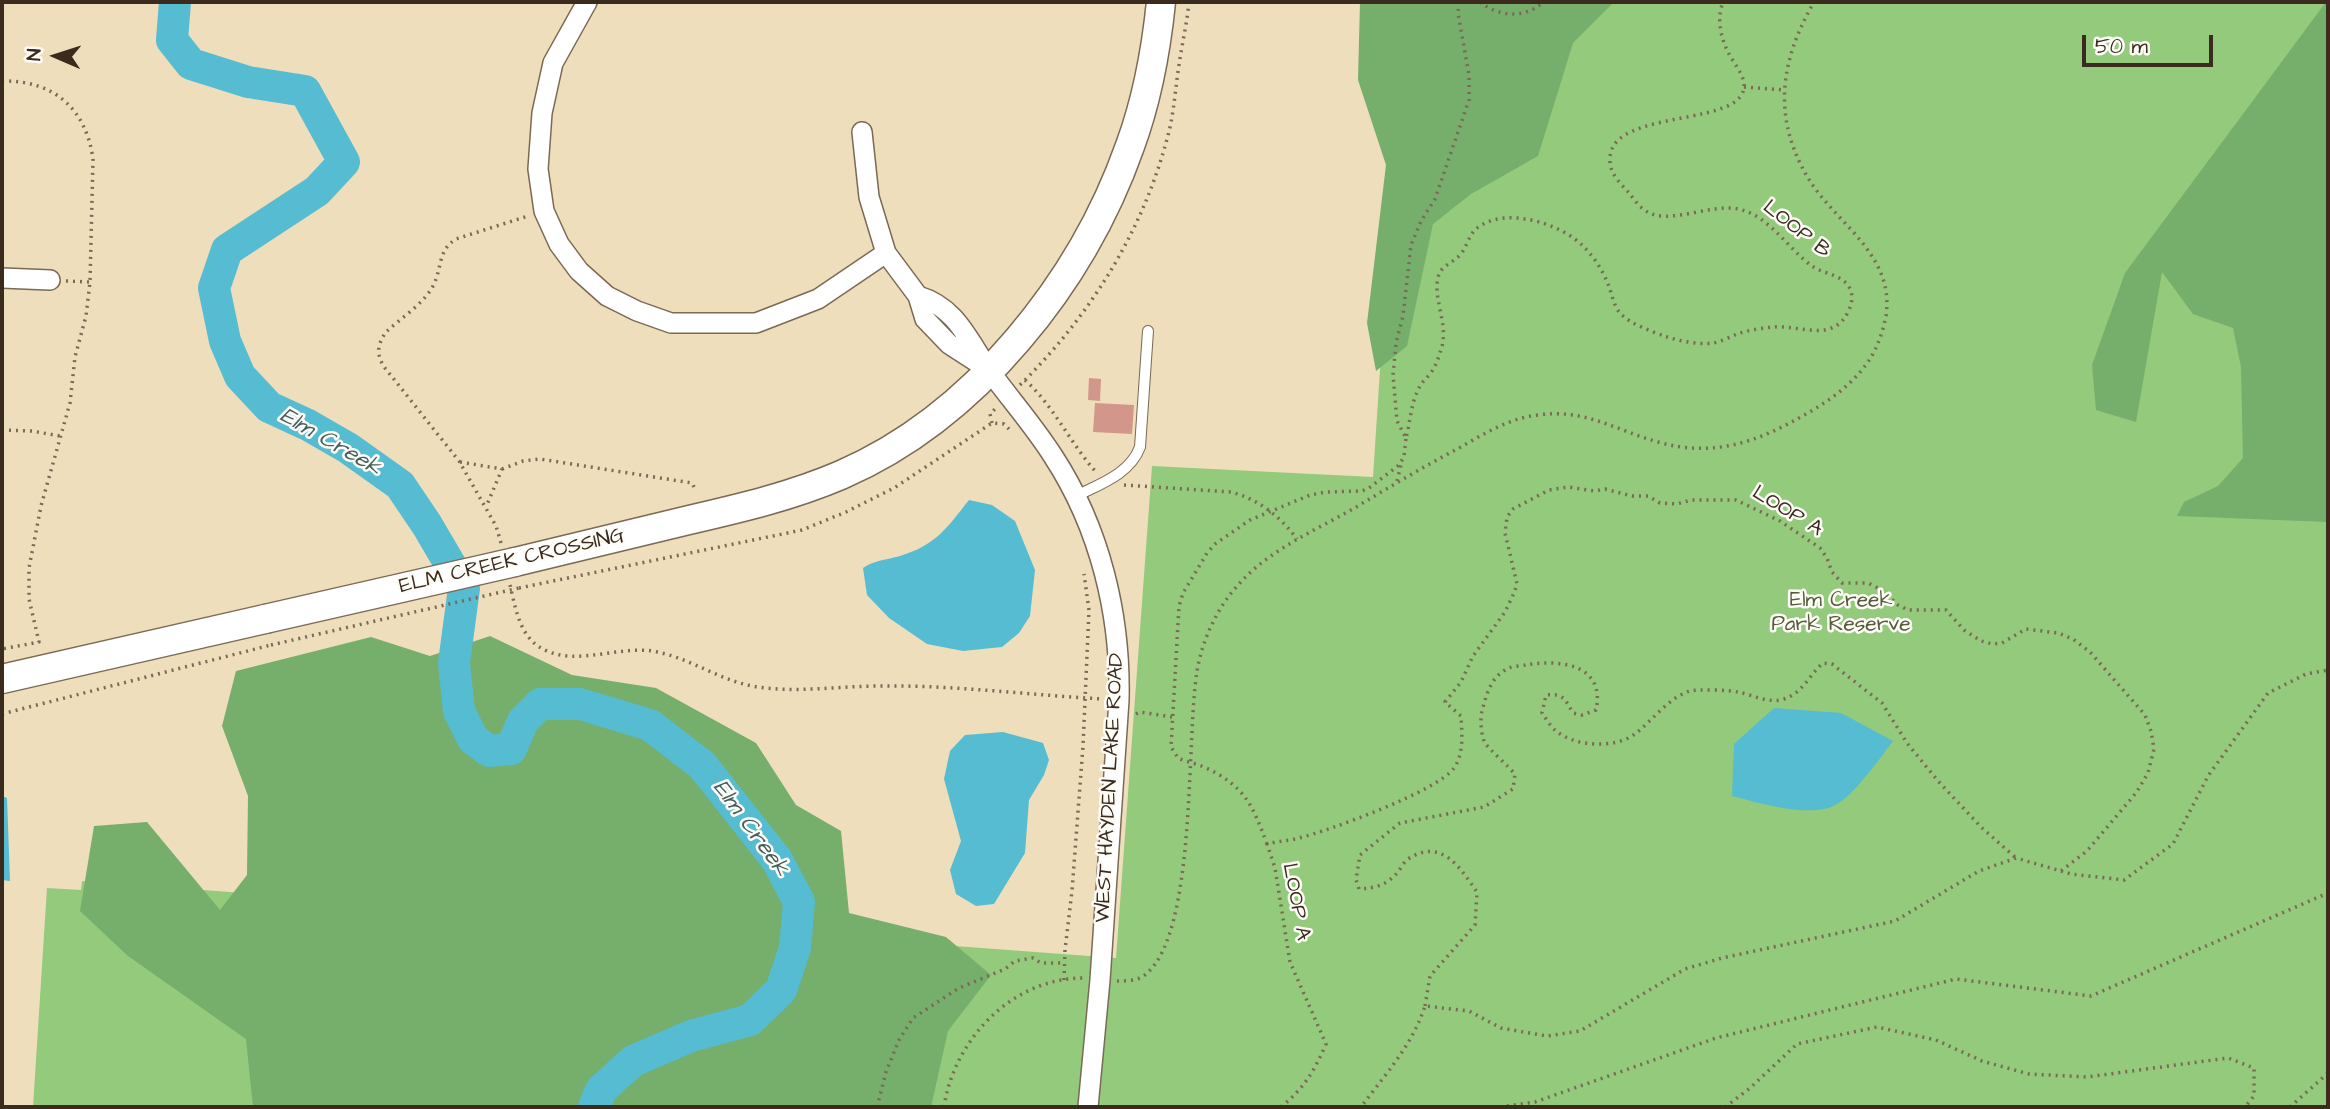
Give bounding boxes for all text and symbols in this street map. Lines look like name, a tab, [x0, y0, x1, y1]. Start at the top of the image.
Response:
north arrow	[21, 21, 91, 91]
scale bar	[2085, 21, 2216, 65]
text: 50 m	[2095, 32, 2148, 61]
text: N	[21, 48, 48, 62]
street label: LOOP B	[1757, 196, 1835, 264]
water label: Elm Creek	[274, 403, 386, 483]
street label: LOOP A	[1747, 481, 1827, 543]
street label: ELM CREEK CROSSING	[397, 524, 627, 600]
park label: Elm Creek Park Reserve	[1771, 589, 1911, 639]
street label: WEST HAYDEN LAKE ROAD	[1091, 653, 1131, 923]
water label: Elm Creek	[706, 775, 794, 883]
street label: LOOP A	[1275, 861, 1315, 943]

